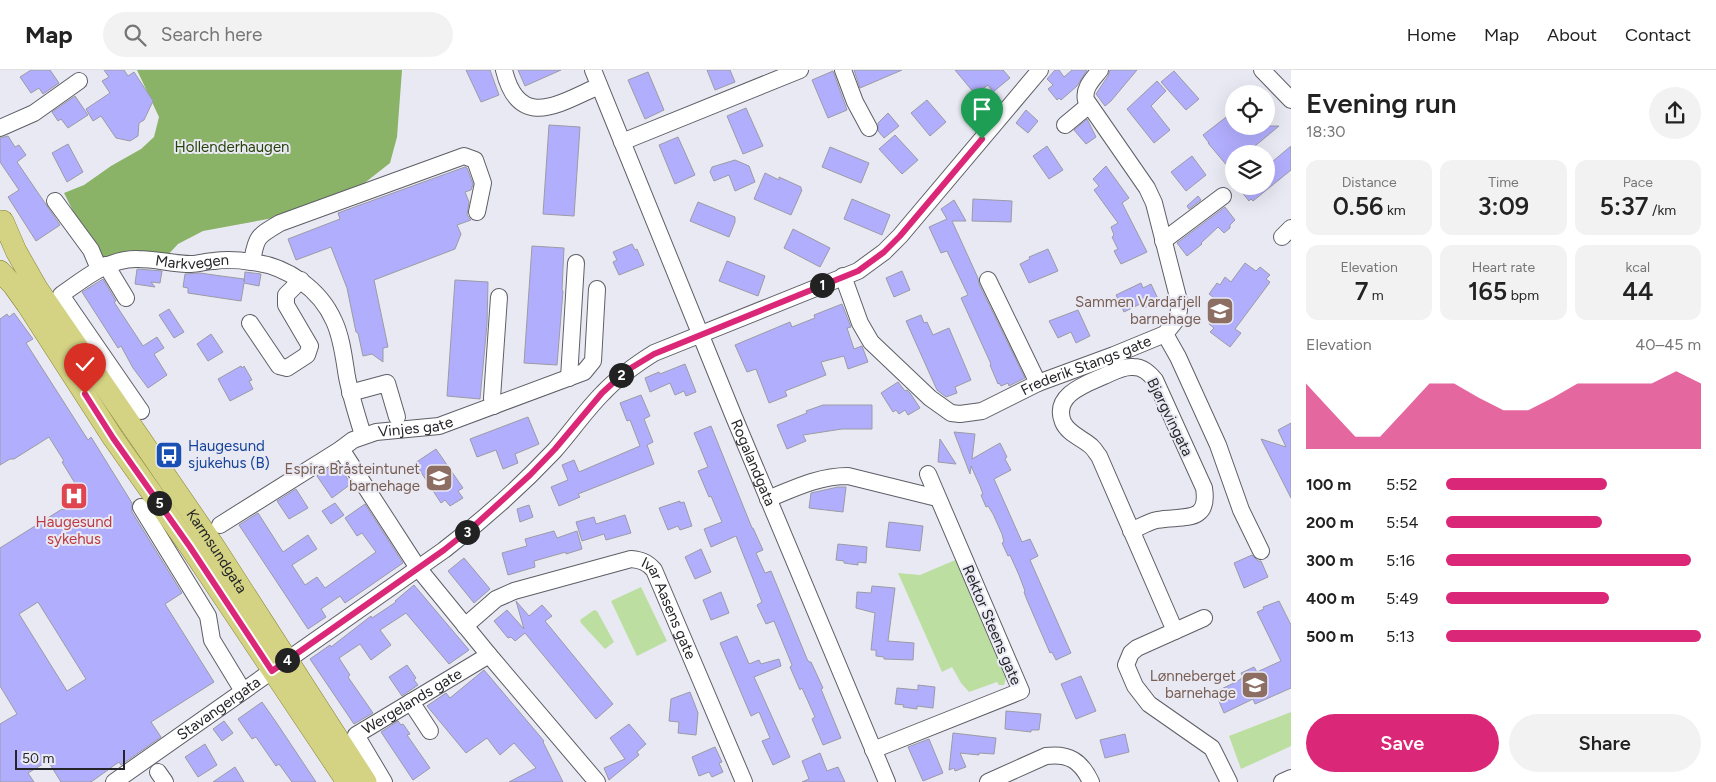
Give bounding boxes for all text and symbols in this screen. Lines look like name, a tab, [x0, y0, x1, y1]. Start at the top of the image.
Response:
search box	[103, 12, 453, 57]
text: Map	[25, 20, 73, 49]
icon: search	[121, 21, 149, 49]
text: Search here	[161, 23, 262, 46]
text: Home	[1407, 24, 1456, 46]
text: Map	[1484, 24, 1519, 46]
text: About	[1547, 24, 1597, 46]
text: Contact	[1625, 24, 1691, 46]
map controls	[1225, 85, 1275, 195]
button: locate	[1225, 85, 1275, 135]
text: Evening run	[1306, 86, 1457, 120]
button: share	[1649, 87, 1701, 139]
pin	[961, 88, 1003, 139]
icon: arrive	[968, 95, 996, 123]
text: 18:30	[1306, 122, 1345, 141]
park label: Hollenderhaugen	[175, 138, 289, 156]
button: layers	[1225, 145, 1275, 195]
text: Distance	[1342, 174, 1397, 191]
text: Time	[1488, 174, 1519, 191]
text: Pace	[1623, 174, 1653, 191]
text: 0.56	[1333, 191, 1383, 221]
text: 3:09	[1478, 191, 1529, 221]
text: 5:37	[1600, 191, 1649, 221]
text: km	[1383, 202, 1406, 219]
text: /km	[1649, 202, 1676, 219]
street label: Markvegen	[154, 251, 229, 273]
text: Elevation	[1340, 259, 1398, 276]
text: Heart rate	[1472, 259, 1535, 276]
text: kcal	[1626, 259, 1650, 276]
pin: 1	[810, 272, 834, 298]
text: 7	[1355, 276, 1368, 306]
text: 165	[1468, 276, 1507, 306]
text: 44	[1622, 276, 1654, 306]
text: 1	[820, 277, 825, 294]
text: m	[1368, 287, 1384, 304]
text: bpm	[1507, 287, 1539, 304]
place label: Sammen Vardafjell barnehage	[1075, 293, 1201, 328]
school or university icon: Sammen Vardafjell barnehage	[1205, 296, 1235, 326]
street label: Frederik Stangs gate	[1018, 332, 1154, 399]
text: Elevation	[1306, 335, 1372, 354]
text: 40–45 m	[1635, 335, 1701, 354]
pin	[64, 343, 106, 394]
icon: check	[71, 350, 99, 378]
pin: 2	[608, 362, 634, 388]
text: 2	[617, 367, 626, 384]
street label: Bjørgvingata	[1143, 375, 1197, 459]
street label: Vinjes gate	[377, 413, 455, 441]
street label: Rogalandgata	[727, 416, 779, 509]
place label: Haugesund sjukehus (B)	[188, 437, 270, 472]
bus stop icon: Haugesund sjukehus (B)	[154, 440, 184, 470]
place label: Espira Bråsteintunet barnehage	[285, 460, 420, 495]
school or university icon: Espira Bråsteintunet barnehage	[424, 463, 454, 493]
text: 100 m	[1306, 475, 1351, 494]
text: 5:52	[1386, 475, 1417, 494]
hospital icon: Haugesund sykehus	[59, 481, 89, 511]
pin: 5	[146, 490, 172, 516]
text: 5	[155, 495, 164, 512]
street label: Karmsundgata	[183, 506, 251, 597]
place label: Haugesund sykehus	[36, 513, 112, 548]
text: 200 m	[1306, 513, 1354, 532]
text: 5:54	[1386, 513, 1418, 532]
pin: 3	[454, 520, 480, 544]
text: 3	[464, 524, 471, 541]
text: 300 m	[1306, 551, 1353, 570]
text: 5:16	[1386, 551, 1415, 570]
street label: Ivar Aasens gate	[638, 553, 700, 662]
street label: Rektor Steens gate	[959, 562, 1025, 688]
text: 400 m	[1306, 589, 1355, 608]
text: 5:49	[1386, 589, 1418, 608]
text: 500 m	[1306, 627, 1354, 646]
text: 5:13	[1386, 627, 1415, 646]
pin: 4	[274, 648, 300, 672]
text: 4	[283, 652, 292, 669]
street label: Wergelands gate	[359, 664, 465, 738]
place label: Lønneberget barnehage	[1150, 667, 1236, 702]
school or university icon: Lønneberget barnehage	[1240, 670, 1270, 700]
street label: Stavangergata	[173, 673, 264, 744]
button: Save	[1306, 714, 1499, 772]
button: Share	[1509, 714, 1701, 772]
scale bar	[15, 747, 125, 770]
text: 50 m	[22, 750, 54, 767]

